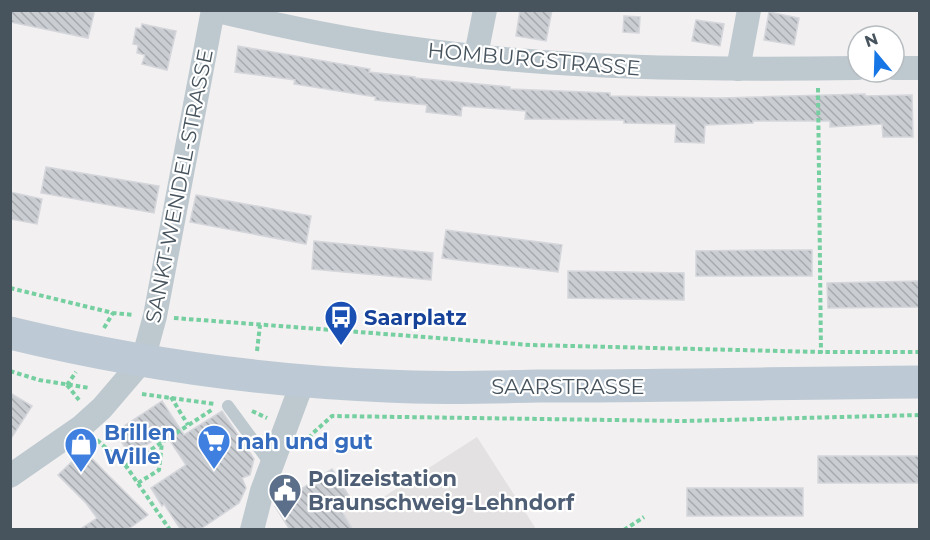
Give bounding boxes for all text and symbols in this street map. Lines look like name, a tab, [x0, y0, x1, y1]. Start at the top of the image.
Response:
north arrow	[846, 24, 906, 84]
text: N	[862, 29, 880, 51]
street label: HOMBURGSTRASSE	[427, 37, 641, 81]
street label: SANKT-WENDEL-STRASSE	[140, 47, 218, 325]
bus stop icon: Saarplatz	[323, 299, 359, 346]
place label: Saarplatz	[364, 305, 467, 330]
street label: SAARSTRASSE	[491, 374, 645, 399]
place label: Brillen Wille	[104, 420, 176, 469]
supermarket icon: nah und gut	[196, 423, 232, 470]
shop icon: Brillen Wille	[63, 426, 99, 473]
place label: nah und gut	[237, 429, 373, 454]
place label: Polizeistation Braunschweig-Lehndorf	[308, 466, 575, 515]
public building icon: Polizeistation Braunschweig-Lehndorf	[267, 472, 303, 519]

